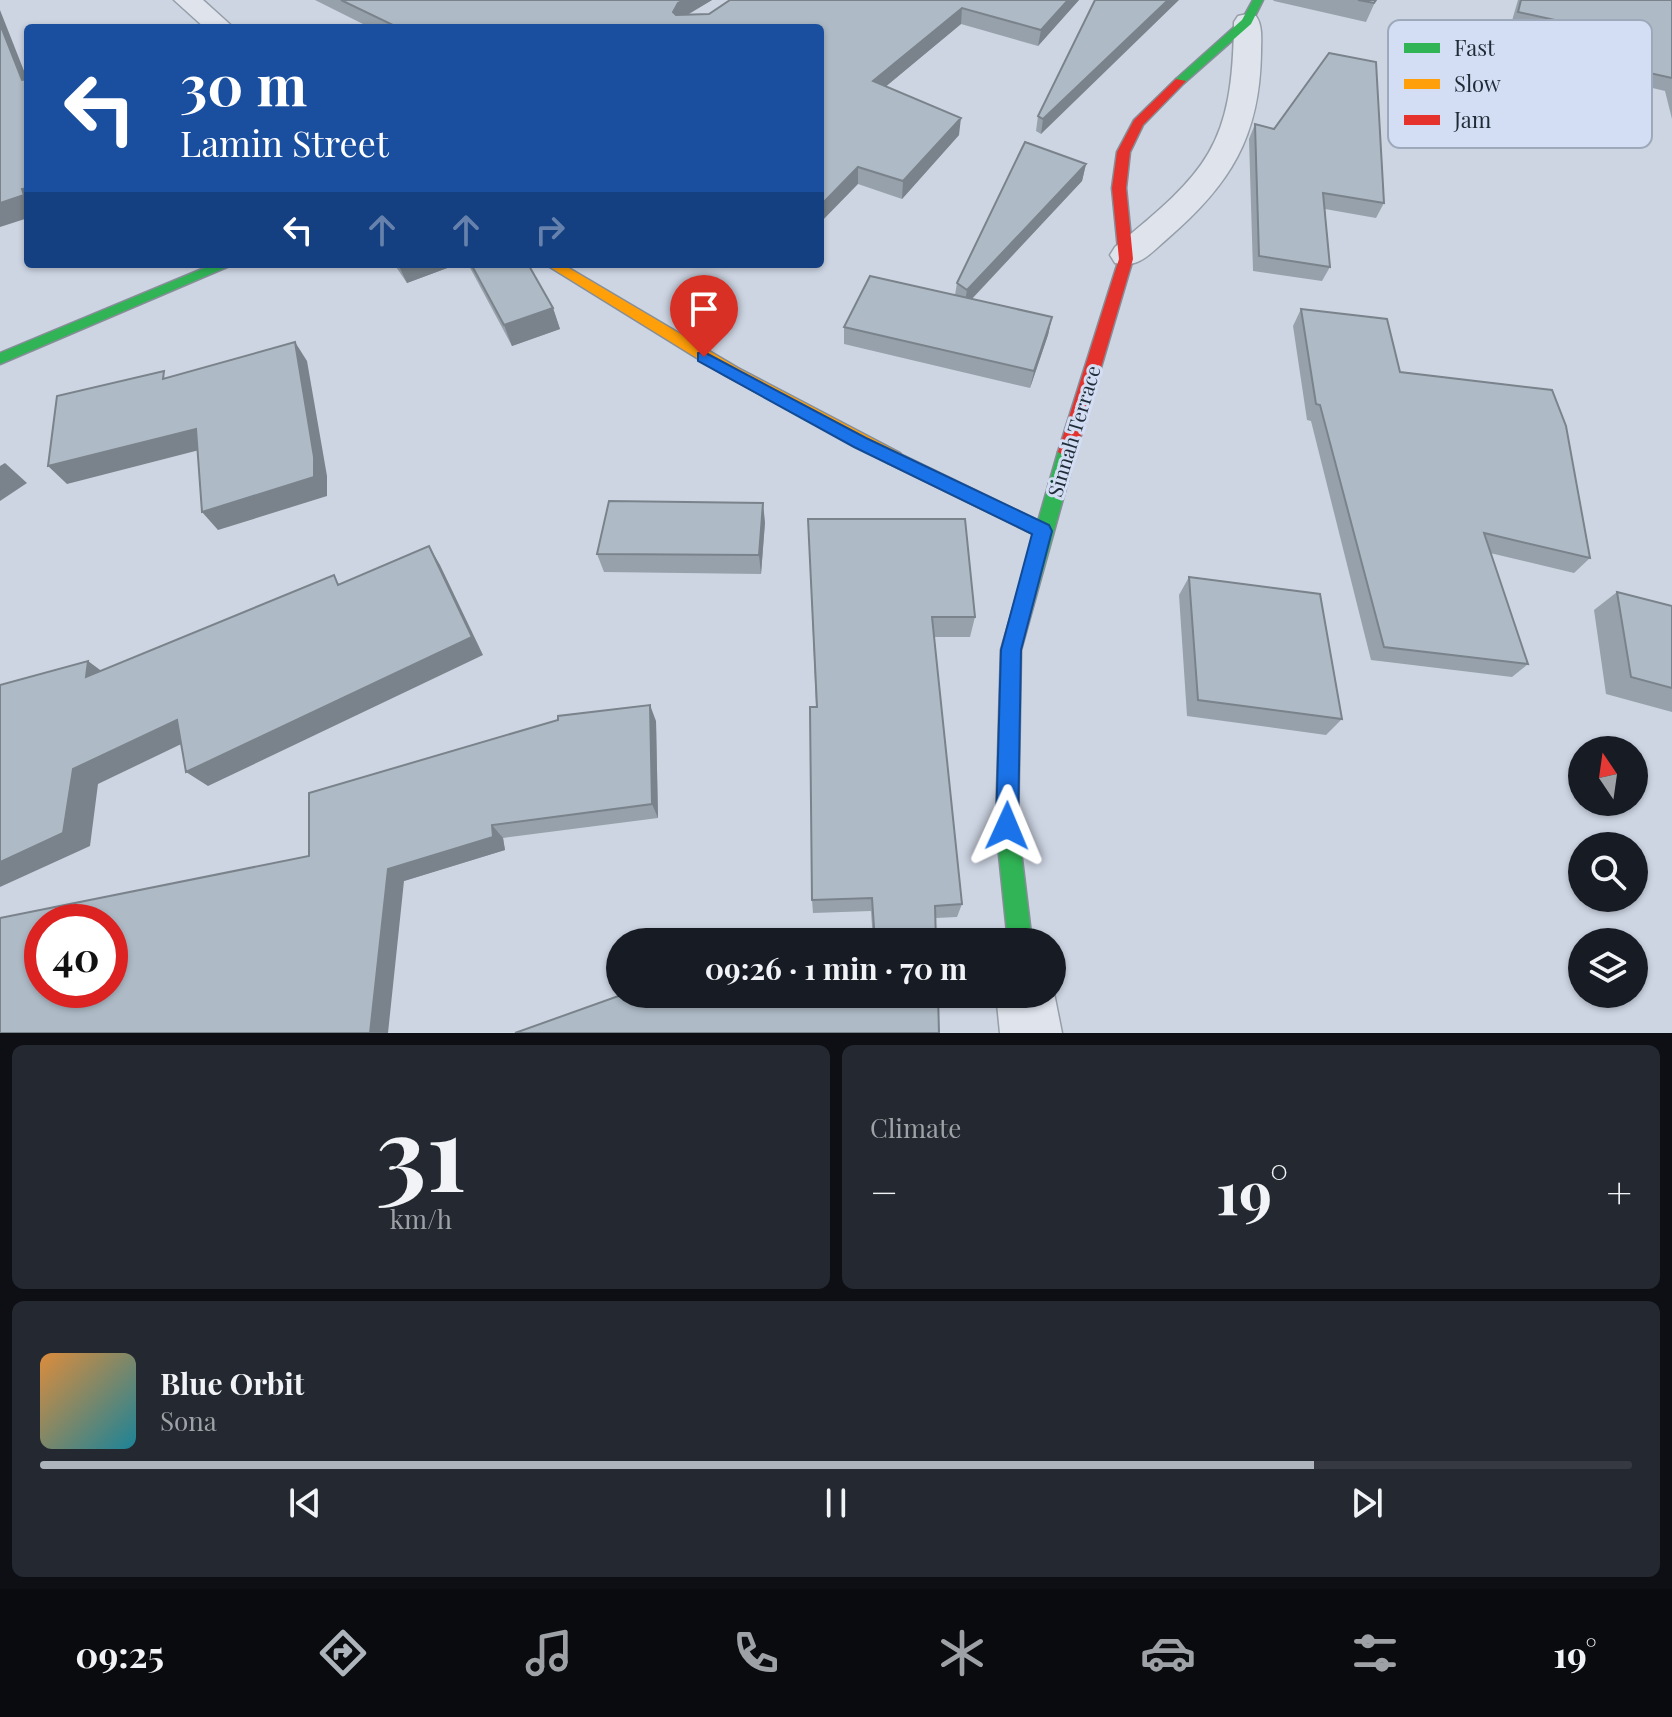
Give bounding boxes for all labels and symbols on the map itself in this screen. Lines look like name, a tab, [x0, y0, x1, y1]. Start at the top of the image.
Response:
legend	[1388, 20, 1652, 148]
text: Fast	[1454, 32, 1496, 62]
text: Slow	[1454, 68, 1501, 98]
text: Jam	[1453, 104, 1492, 134]
pin	[670, 275, 738, 357]
street label: Sinnah Terrace	[1040, 362, 1106, 500]
north arrow	[1568, 736, 1648, 816]
position arrow	[965, 784, 1049, 868]
speed limit sign: 40	[24, 904, 128, 1008]

